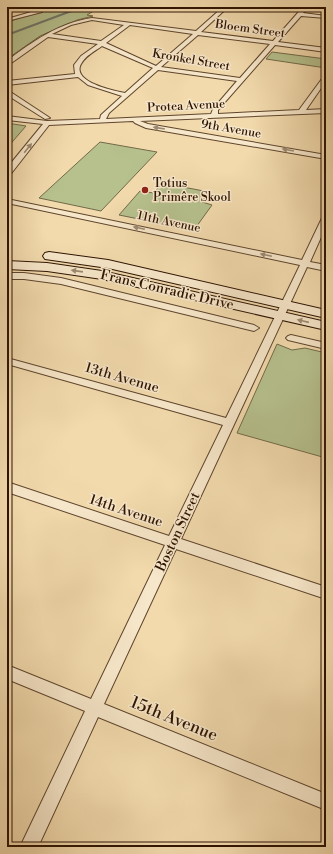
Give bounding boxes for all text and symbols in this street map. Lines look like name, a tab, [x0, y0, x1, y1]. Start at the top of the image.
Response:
street label: Bloem Street	[213, 17, 287, 41]
street label: Kronkel Street	[151, 46, 232, 74]
street label: Protea Avenue	[147, 96, 225, 116]
street label: 9th Avenue	[200, 116, 262, 142]
one-way arrow	[153, 125, 165, 131]
one-way arrow	[23, 143, 32, 154]
one-way arrow	[281, 147, 294, 153]
place label: Totius Primêre Skool	[153, 176, 231, 205]
marker: Totius Primêre Skool	[140, 185, 150, 195]
street label: 11th Avenue	[136, 208, 202, 236]
one-way arrow	[133, 225, 145, 231]
one-way arrow	[260, 252, 273, 258]
street label: Frans Conradie Drive	[98, 266, 236, 314]
one-way arrow	[71, 268, 83, 274]
one-way arrow	[297, 317, 309, 323]
street label: 13th Avenue	[83, 359, 161, 397]
street label: Boston Street	[151, 489, 204, 576]
street label: 14th Avenue	[87, 491, 165, 531]
street label: 15th Avenue	[127, 691, 221, 747]

